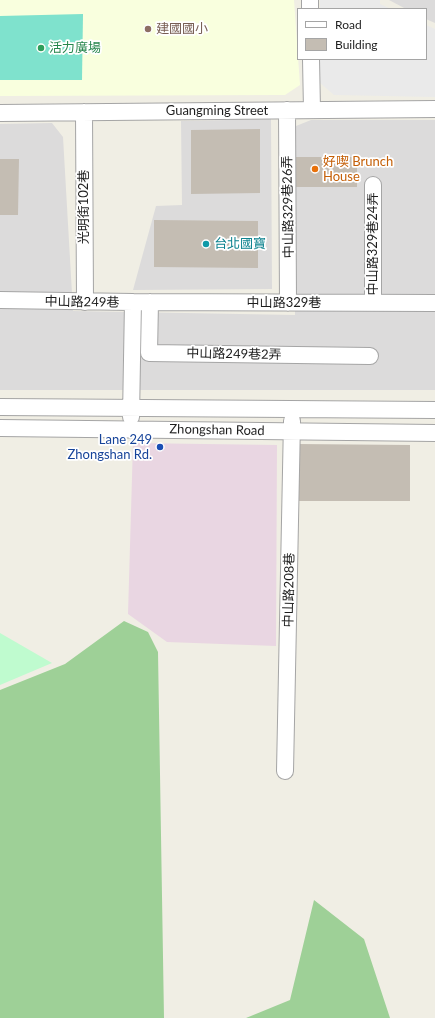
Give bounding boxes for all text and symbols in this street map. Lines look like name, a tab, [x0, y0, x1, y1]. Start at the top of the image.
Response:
legend	[297, 8, 427, 60]
text: Road	[335, 17, 362, 32]
place label: 建國國小	[156, 21, 208, 37]
marker: 建國國小	[143, 24, 153, 34]
text: Building	[335, 37, 378, 52]
place label: 活力廣場	[49, 40, 101, 56]
marker: 活力廣場	[36, 43, 46, 53]
street label: Guangming Street	[166, 103, 268, 119]
place label: 好喫 Brunch House	[323, 154, 393, 185]
street label: 中山路329巷26弄	[279, 156, 297, 258]
marker: 好喫 Brunch House	[310, 164, 320, 174]
street label: 光明街102巷	[76, 170, 92, 244]
street label: 中山路329巷24弄	[365, 193, 381, 295]
place label: 台北國寶	[214, 236, 266, 252]
marker: 台北國寶	[201, 239, 211, 249]
street label: 中山路249巷	[45, 294, 119, 310]
street label: 中山路329巷	[247, 295, 321, 311]
street label: 中山路249巷2弄	[186, 345, 282, 363]
street label: Zhongshan Road	[169, 421, 265, 439]
place label: Lane 249 Zhongshan Rd.	[68, 432, 152, 463]
marker: Lane 249 Zhongshan Rd.	[155, 442, 165, 452]
street label: 中山路208巷	[281, 553, 297, 627]

